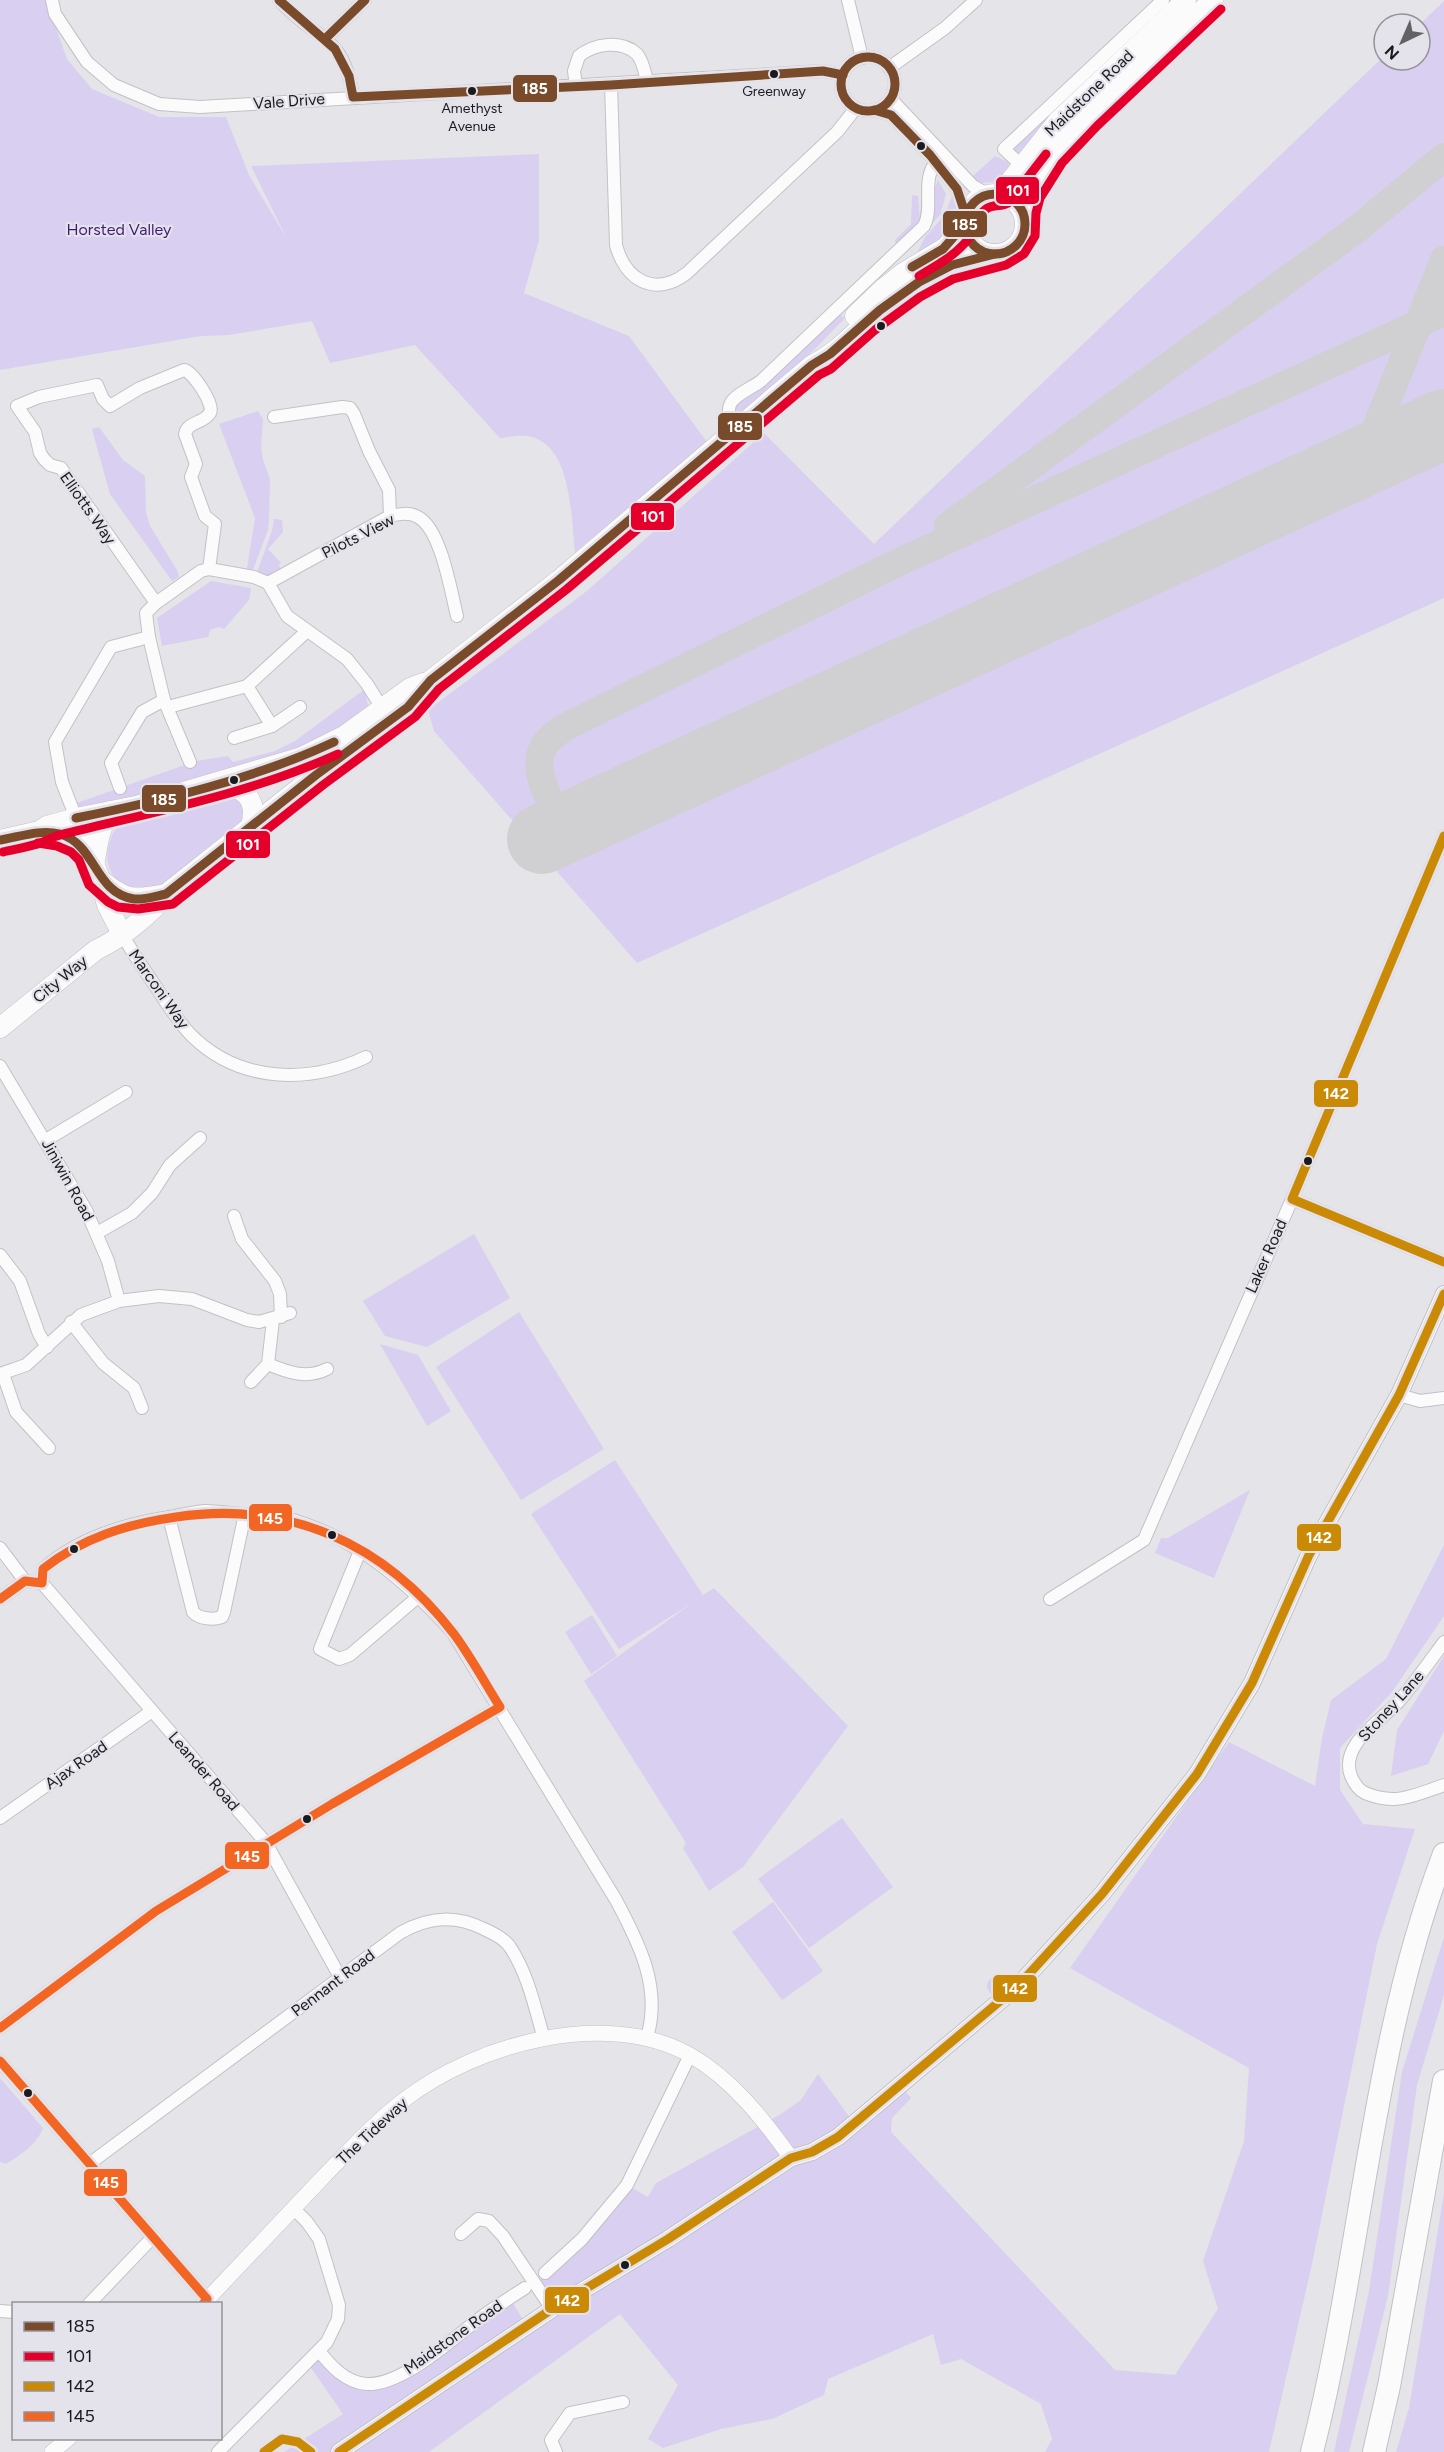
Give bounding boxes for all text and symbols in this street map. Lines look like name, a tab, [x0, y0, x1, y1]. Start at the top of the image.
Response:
north arrow	[1372, 12, 1432, 72]
text: N	[1381, 41, 1403, 64]
street label: Maidstone Road	[1041, 46, 1137, 140]
marker: Greenway	[768, 68, 780, 80]
line badge: 185	[512, 74, 558, 103]
text: 185	[522, 79, 548, 98]
place label: Greenway	[742, 83, 806, 100]
marker: Amethyst Avenue	[466, 85, 478, 97]
street label: Vale Drive	[253, 89, 326, 113]
place label: Amethyst Avenue	[441, 100, 503, 135]
unlabelled marker	[915, 140, 927, 152]
line badge: 101	[995, 176, 1040, 205]
text: 101	[1006, 181, 1030, 200]
line badge: 185	[942, 210, 988, 238]
text: 185	[952, 215, 978, 234]
park label: Horsted Valley	[67, 220, 172, 239]
unlabelled marker	[875, 320, 887, 332]
line badge: 185	[717, 412, 763, 441]
text: 185	[727, 417, 753, 436]
street label: Elliotts Way	[56, 468, 120, 548]
line badge: 101	[630, 502, 675, 531]
text: 101	[641, 507, 665, 526]
street label: Pilots View	[318, 509, 398, 562]
unlabelled marker	[228, 774, 240, 786]
line badge: 185	[141, 784, 187, 813]
text: 185	[151, 790, 177, 809]
line badge: 101	[225, 830, 271, 859]
text: 101	[236, 835, 260, 854]
street label: Marconi Way	[125, 946, 194, 1033]
street label: City Way	[29, 951, 92, 1007]
line badge: 142	[1313, 1079, 1359, 1108]
text: 142	[1323, 1084, 1349, 1103]
street label: Jiniwin Road	[38, 1136, 98, 1224]
unlabelled marker	[1302, 1155, 1314, 1167]
street label: Laker Road	[1241, 1216, 1291, 1296]
line badge: 145	[248, 1503, 293, 1532]
text: 145	[257, 1509, 283, 1528]
line badge: 142	[1296, 1523, 1342, 1552]
text: 142	[1306, 1528, 1332, 1547]
unlabelled marker	[326, 1529, 338, 1541]
unlabelled marker	[68, 1543, 80, 1555]
street label: Stoney Lane	[1354, 1666, 1428, 1745]
street label: Leander Road	[165, 1728, 243, 1814]
street label: Ajax Road	[41, 1737, 111, 1793]
unlabelled marker	[301, 1813, 313, 1825]
line badge: 145	[224, 1841, 270, 1870]
text: 145	[234, 1847, 260, 1866]
street label: Pennant Road	[288, 1945, 378, 2021]
line badge: 142	[992, 1974, 1038, 2003]
text: 142	[1002, 1979, 1028, 1998]
unlabelled marker	[22, 2087, 34, 2099]
street label: The Tideway	[333, 2093, 412, 2169]
line badge: 145	[83, 2168, 128, 2197]
text: 145	[93, 2173, 119, 2192]
unlabelled marker	[619, 2259, 631, 2271]
line badge: 142	[544, 2286, 590, 2314]
text: 142	[554, 2291, 580, 2310]
street label: Maidstone Road	[400, 2296, 506, 2378]
legend	[12, 2302, 222, 2440]
text: 185	[66, 2315, 95, 2337]
text: 101	[66, 2345, 92, 2367]
text: 142	[66, 2375, 95, 2397]
text: 145	[66, 2405, 95, 2427]

